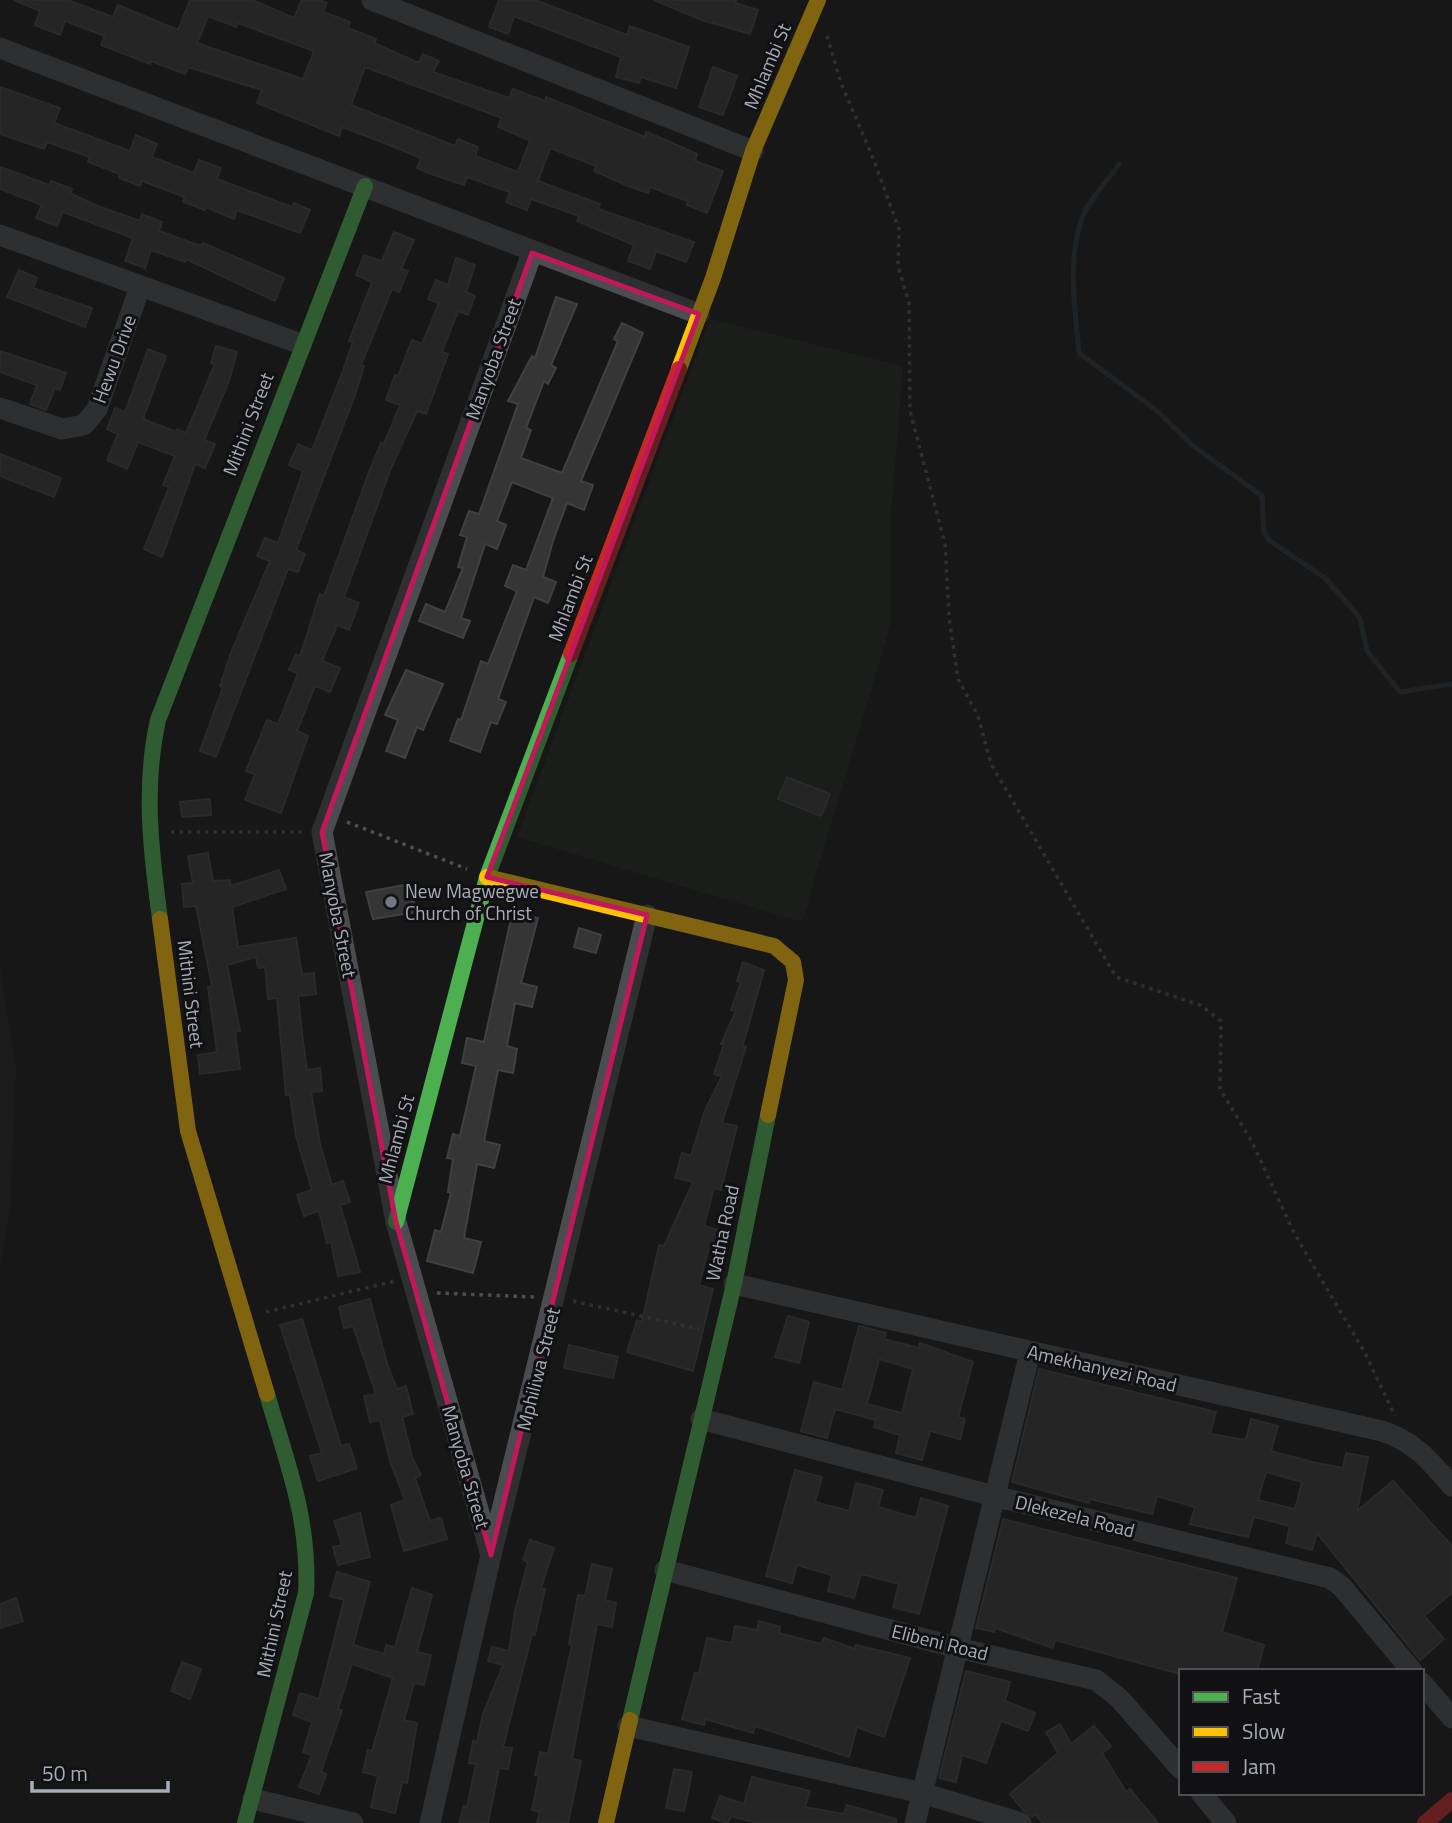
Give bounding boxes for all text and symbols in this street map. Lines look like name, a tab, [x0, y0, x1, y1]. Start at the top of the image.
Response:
street label: Mhlambi St	[735, 18, 798, 113]
street label: Manyoba Street	[457, 294, 528, 424]
street label: Hewu Drive	[84, 310, 143, 407]
street label: Mithini Street	[215, 368, 281, 480]
street label: Mhlambi St	[540, 550, 600, 646]
street label: Manyoba Street	[312, 850, 365, 980]
place label: New Magwegwe Church of Christ	[405, 876, 539, 927]
marker: New Magwegwe Church of Christ	[383, 894, 399, 910]
street label: Mithini Street	[170, 938, 213, 1050]
street label: Mhlambi St	[370, 1091, 421, 1187]
street label: Watha Road	[697, 1182, 746, 1284]
street label: Mphiliwa Street	[508, 1304, 567, 1433]
street label: Amekhanyezi Road	[1025, 1336, 1180, 1399]
street label: Manyoba Street	[435, 1402, 498, 1532]
street label: Dlekezela Road	[1012, 1487, 1138, 1544]
street label: Mithini Street	[248, 1567, 299, 1680]
street label: Elibeni Road	[889, 1616, 991, 1667]
legend	[1179, 1669, 1424, 1795]
text: Fast	[1242, 1680, 1281, 1712]
text: Slow	[1242, 1715, 1285, 1747]
scale bar	[32, 1750, 168, 1794]
text: Jam	[1242, 1750, 1276, 1782]
text: 50 m	[42, 1757, 88, 1789]

